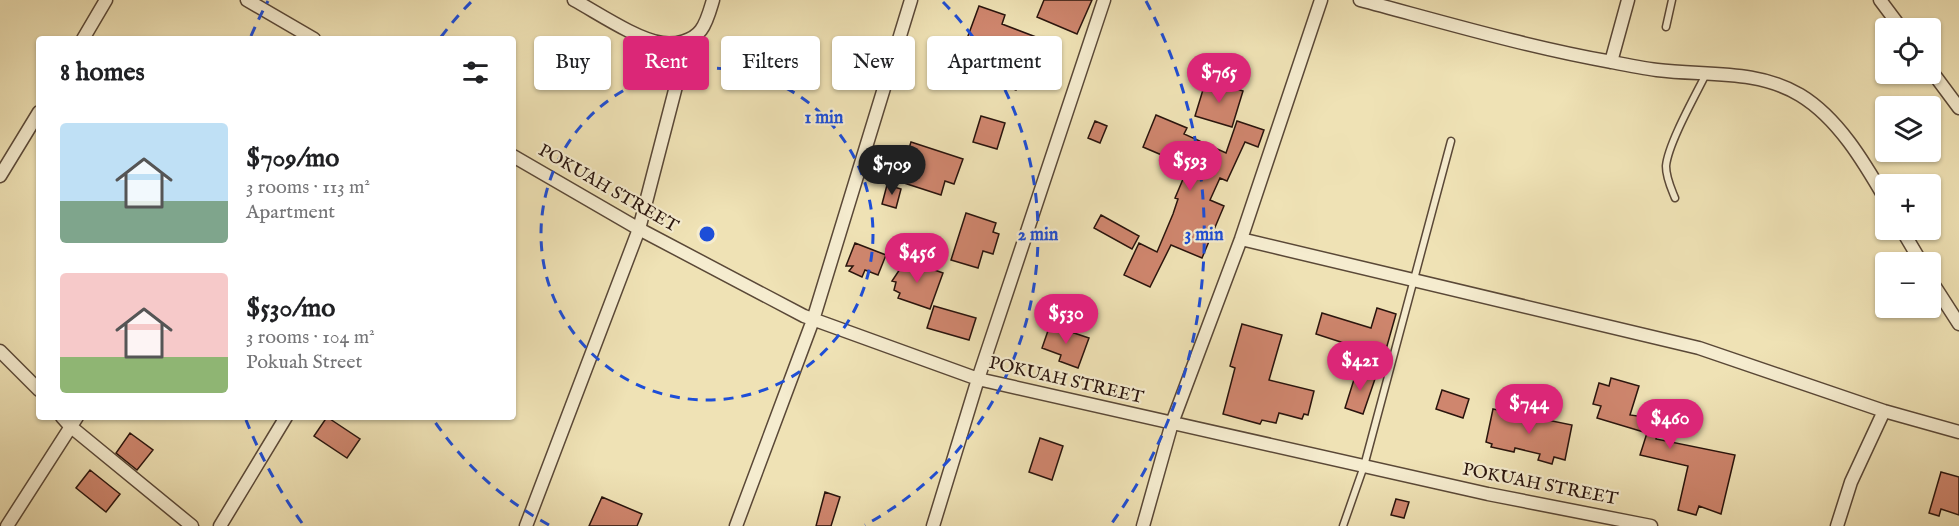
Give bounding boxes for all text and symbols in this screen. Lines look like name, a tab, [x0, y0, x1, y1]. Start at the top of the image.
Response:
map controls	[1875, 18, 1941, 318]
button: locate	[1875, 18, 1941, 84]
chip: Buy	[534, 36, 611, 90]
chip: Rent	[623, 36, 709, 90]
chip: Filters	[721, 36, 820, 90]
chip: New	[832, 36, 915, 90]
chip: Apartment	[927, 36, 1062, 90]
pin: $765	[1183, 53, 1255, 104]
text: 8 homes	[60, 56, 145, 89]
icon: filters	[459, 56, 492, 89]
text: $765	[1201, 60, 1237, 85]
button: layers	[1875, 96, 1941, 162]
text: 1 min	[805, 107, 844, 130]
street label: POKUAH STREET	[534, 140, 682, 238]
pin: $593	[1154, 141, 1226, 192]
text: $709/mo	[246, 142, 339, 175]
pin: $709	[856, 145, 928, 196]
icon: home	[108, 147, 180, 219]
text: $593	[1173, 148, 1207, 173]
text: $709	[873, 152, 911, 177]
button: +	[1875, 174, 1941, 240]
text: 3 rooms · 113 m²	[246, 175, 370, 200]
text: Apartment	[246, 200, 335, 225]
centre of rings	[697, 224, 717, 244]
text: 2 min	[1018, 224, 1059, 247]
text: 3 min	[1185, 224, 1224, 247]
pin: $456	[881, 233, 953, 284]
text: $456	[899, 240, 935, 265]
button: −	[1875, 252, 1941, 318]
text: $530/mo	[246, 292, 335, 325]
pin: $530	[1030, 294, 1102, 345]
icon: home	[108, 297, 180, 369]
text: $530	[1048, 301, 1084, 326]
text: 3 rooms · 104 m²	[246, 325, 375, 350]
pin: $421	[1324, 341, 1396, 392]
text: $421	[1341, 348, 1379, 373]
text: Pokuah Street	[246, 350, 362, 375]
street label: POKUAH STREET	[986, 352, 1146, 410]
pin: $744	[1493, 384, 1565, 435]
text: $744	[1509, 391, 1549, 416]
pin: $460	[1634, 399, 1706, 450]
text: $460	[1650, 406, 1690, 431]
street label: POKUAH STREET	[1460, 459, 1620, 511]

